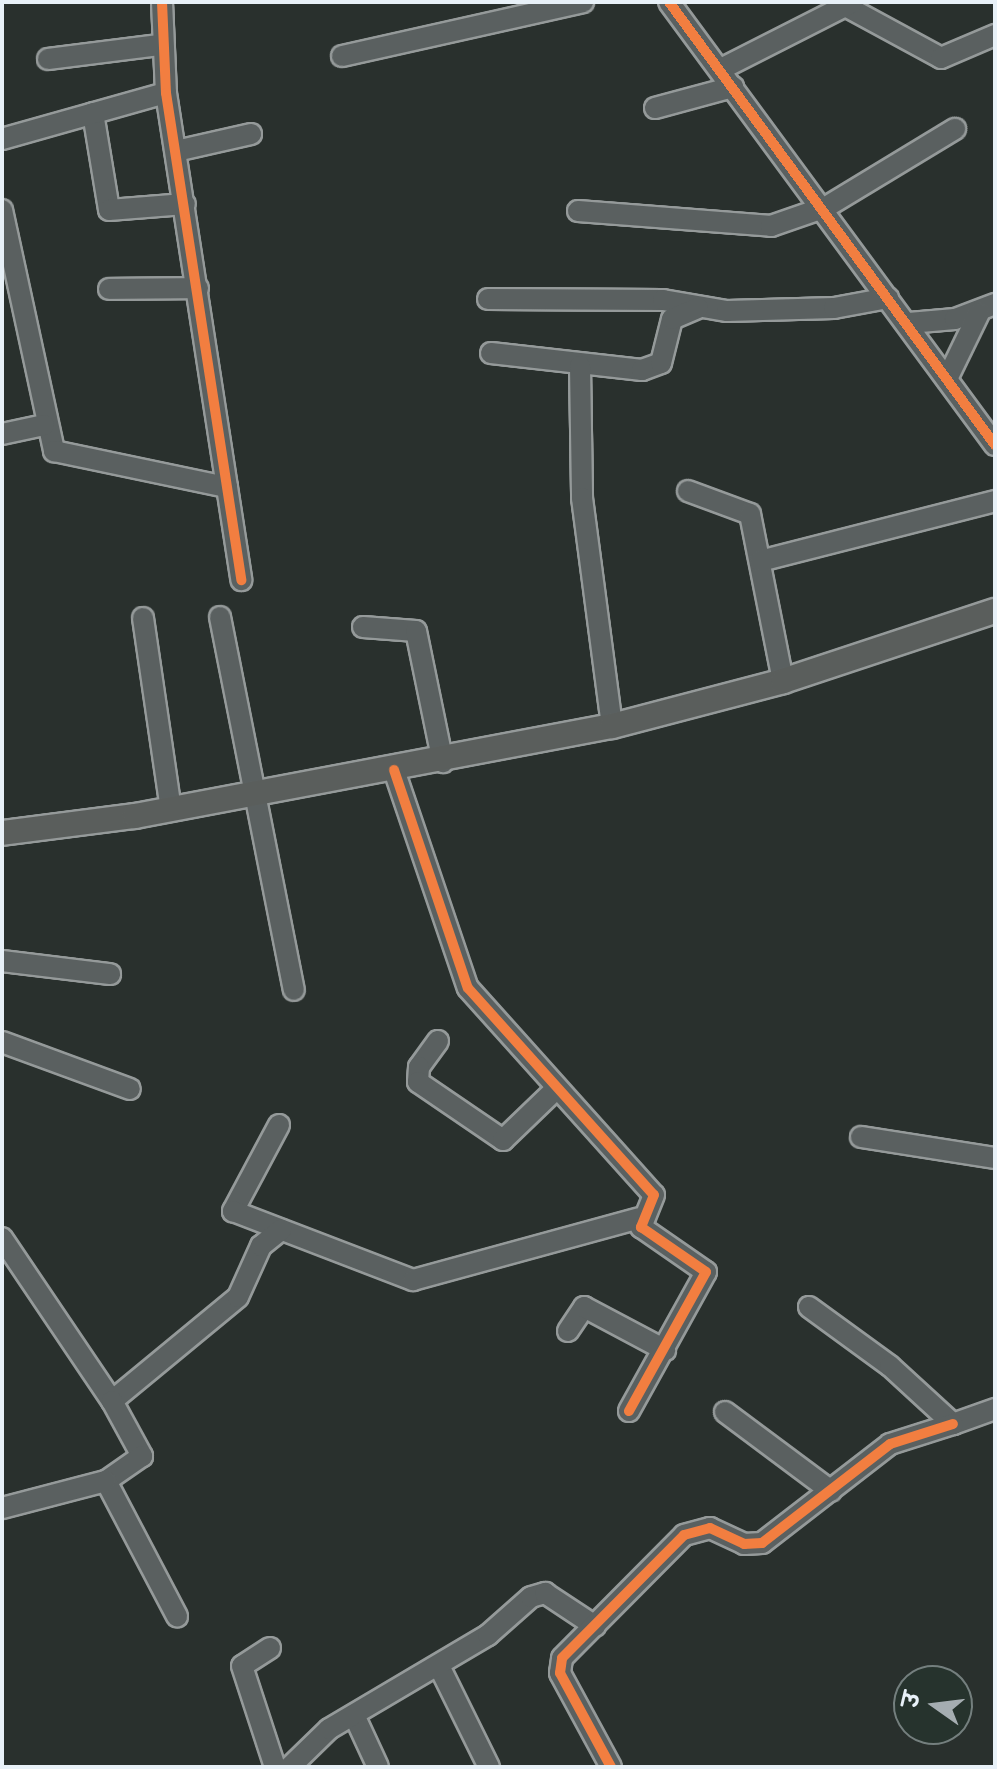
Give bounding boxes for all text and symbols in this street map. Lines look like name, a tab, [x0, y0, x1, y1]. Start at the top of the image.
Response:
north arrow	[893, 1665, 973, 1745]
text: उ	[890, 1688, 932, 1711]

